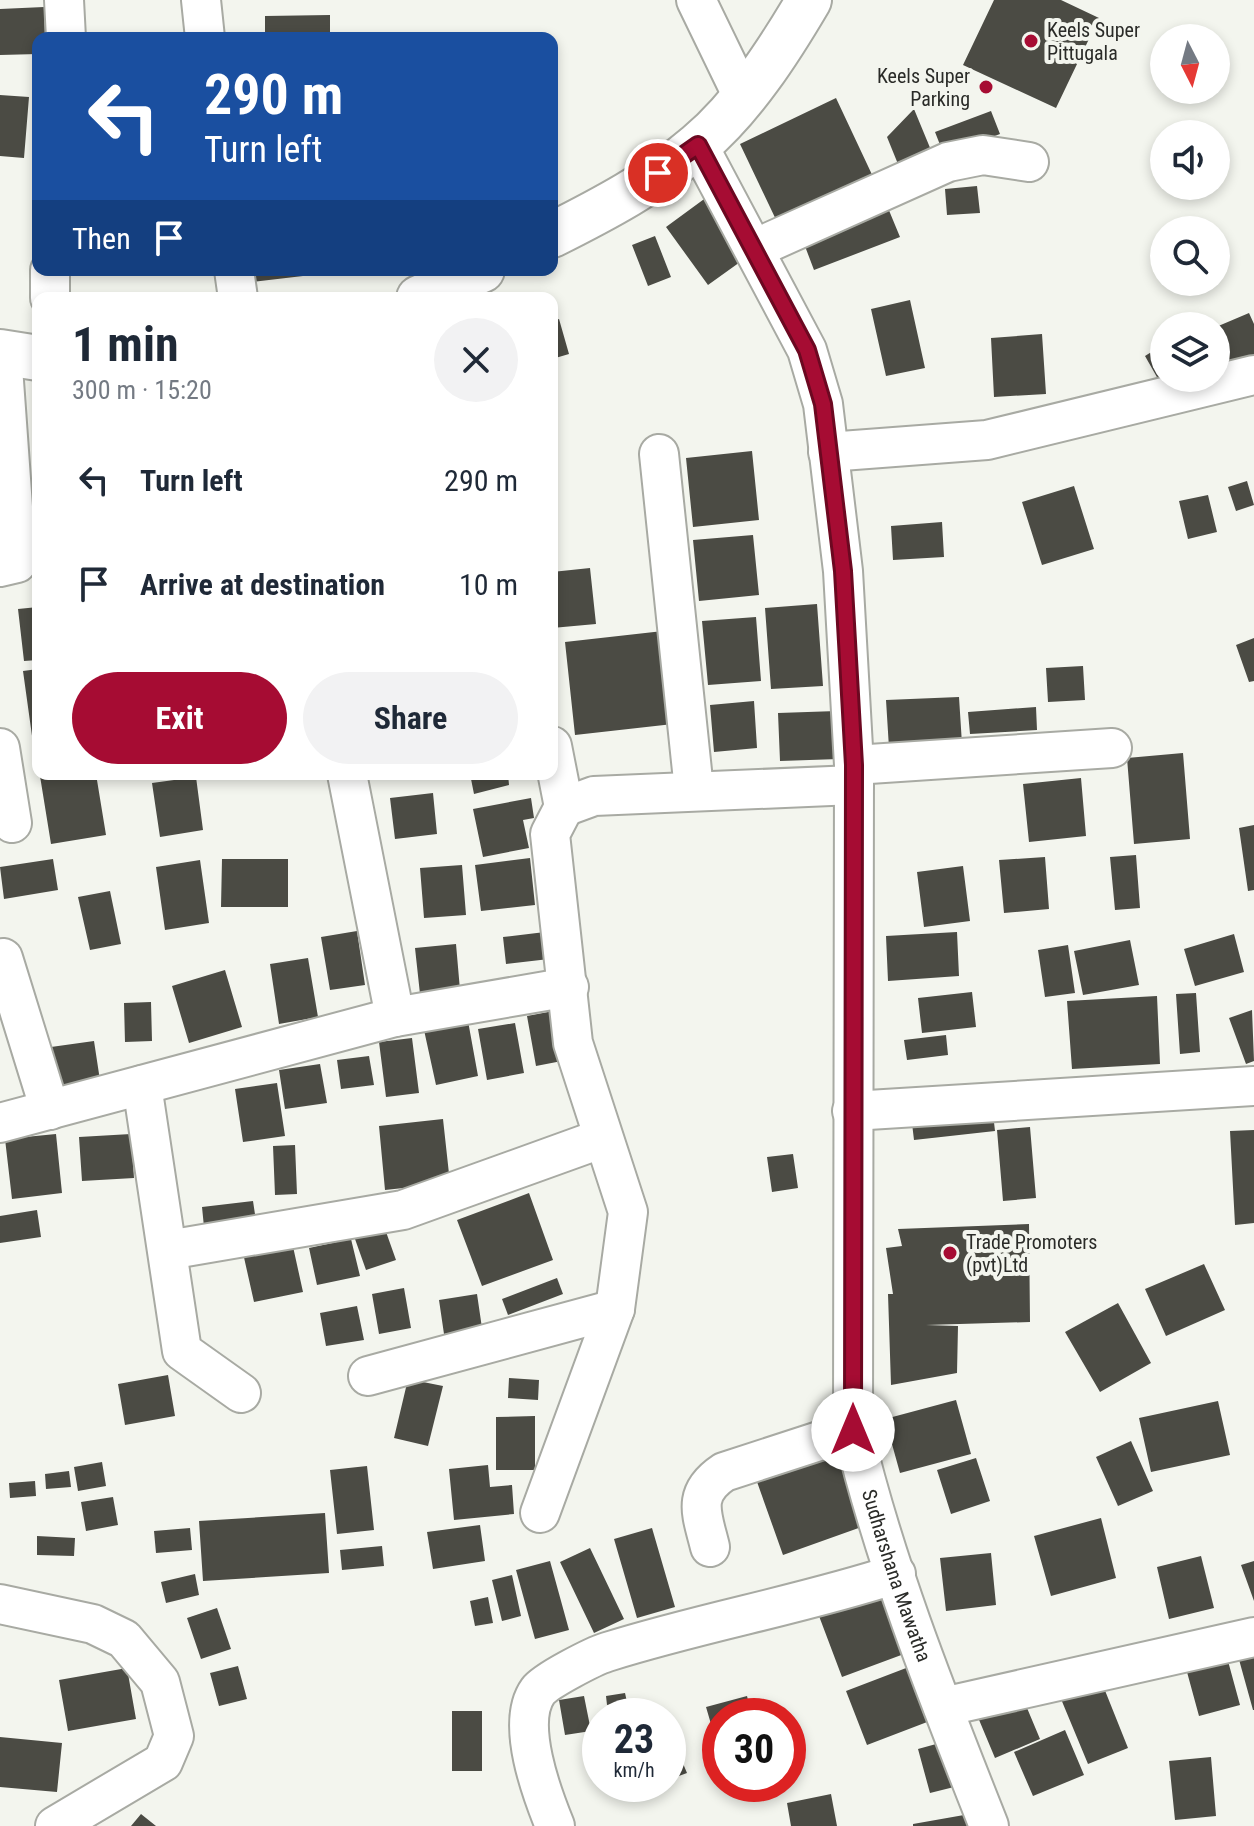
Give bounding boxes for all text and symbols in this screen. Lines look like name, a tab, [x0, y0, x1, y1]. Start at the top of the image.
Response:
place label: Keels Super Pittugala	[1047, 18, 1140, 65]
north arrow	[1150, 24, 1230, 104]
map controls	[1150, 24, 1230, 392]
marker: Keels Super Pittugala	[1022, 32, 1040, 50]
text: 290 m	[204, 62, 343, 128]
icon: left	[72, 64, 176, 168]
place label: Keels Super Parking	[877, 64, 970, 111]
marker: Keels Super Parking	[977, 78, 995, 96]
button: sound	[1150, 120, 1230, 200]
text: Turn left	[204, 129, 322, 171]
pin	[624, 139, 692, 207]
icon: arrive	[636, 151, 680, 195]
icon: arrive	[147, 216, 191, 260]
button: search	[1150, 216, 1230, 296]
text: Then	[72, 221, 131, 256]
button: layers	[1150, 312, 1230, 392]
text: 1 min	[72, 316, 179, 373]
button: close	[434, 318, 518, 402]
text: 300 m · 15:20	[72, 375, 212, 405]
icon: left	[72, 458, 116, 502]
text: Turn left	[140, 463, 243, 498]
text: 290 m	[444, 463, 518, 498]
icon: arrive	[72, 562, 116, 606]
text: Arrive at destination	[140, 567, 385, 602]
text: 10 m	[459, 567, 518, 602]
button: Exit	[72, 672, 287, 764]
button: Share	[303, 672, 518, 764]
place label: Trade Promoters (pvt)Ltd	[966, 1230, 1097, 1277]
marker: Trade Promoters (pvt)Ltd	[941, 1244, 959, 1262]
position arrow	[811, 1388, 895, 1472]
street label: Sudharshana Mawatha	[857, 1487, 936, 1665]
speed limit sign: 30	[702, 1698, 806, 1802]
text: 23	[614, 1716, 654, 1763]
text: km/h	[613, 1758, 655, 1782]

